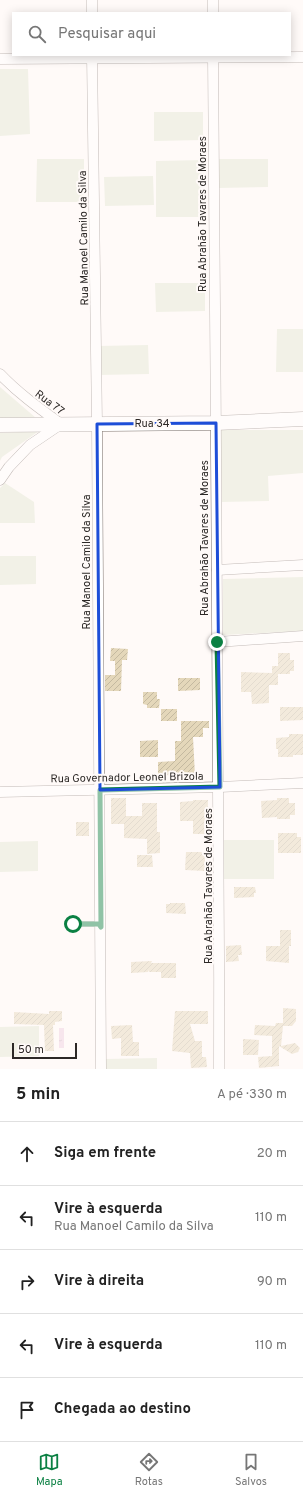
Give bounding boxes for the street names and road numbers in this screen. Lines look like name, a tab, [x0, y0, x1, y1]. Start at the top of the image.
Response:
street label: Rua Abrahão Tavares de Moraes	[196, 136, 210, 292]
street label: Rua Manoel Camilo da Silva	[76, 170, 92, 306]
street label: Rua 77	[32, 387, 67, 419]
street label: Rua 34	[134, 417, 170, 431]
street label: Rua Abrahão Tavares de Moraes	[198, 460, 212, 616]
street label: Rua Manoel Camilo da Silva	[80, 494, 94, 630]
street label: Rua Governador Leonel Brizola	[50, 770, 204, 786]
street label: Rua Abrahão Tavares de Moraes	[202, 808, 216, 964]

